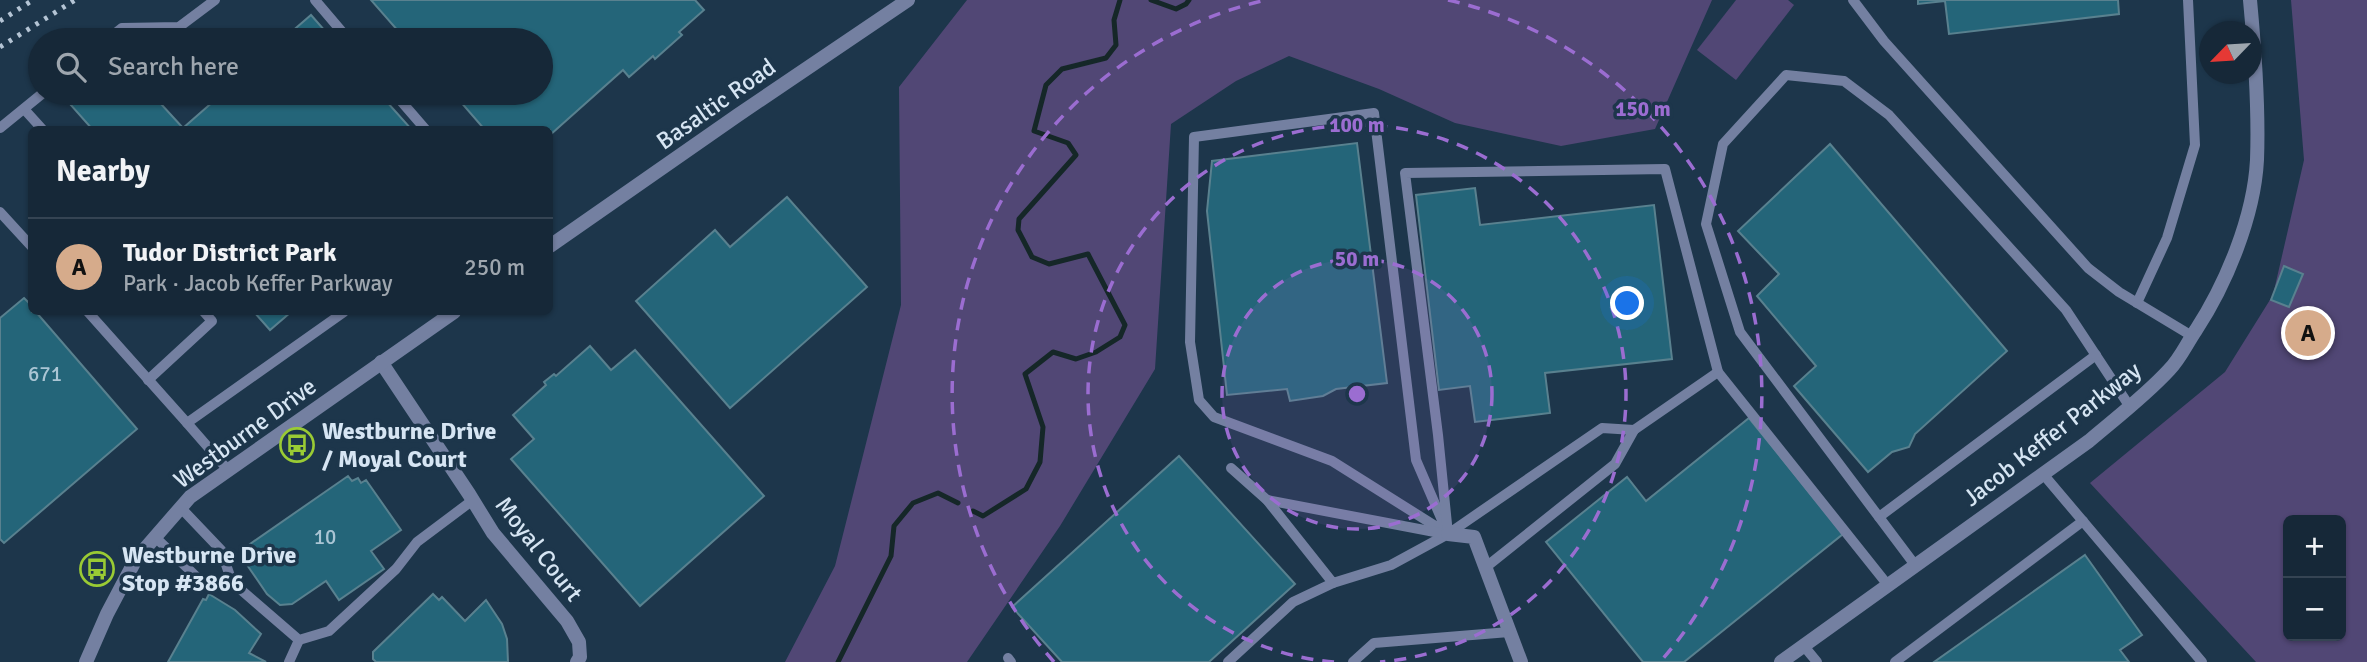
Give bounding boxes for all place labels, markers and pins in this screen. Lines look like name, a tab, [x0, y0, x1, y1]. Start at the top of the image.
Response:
pin: A	[2285, 307, 2331, 359]
centre of rings	[1345, 382, 1369, 406]
place label: Westburne Drive / Moyal Court	[322, 416, 496, 474]
bus stop icon: Westburne Drive / Moyal Court	[278, 426, 316, 464]
place label: Westburne Drive Stop #3866	[122, 540, 296, 598]
bus stop icon: Westburne Drive Stop #3866	[78, 550, 116, 588]

